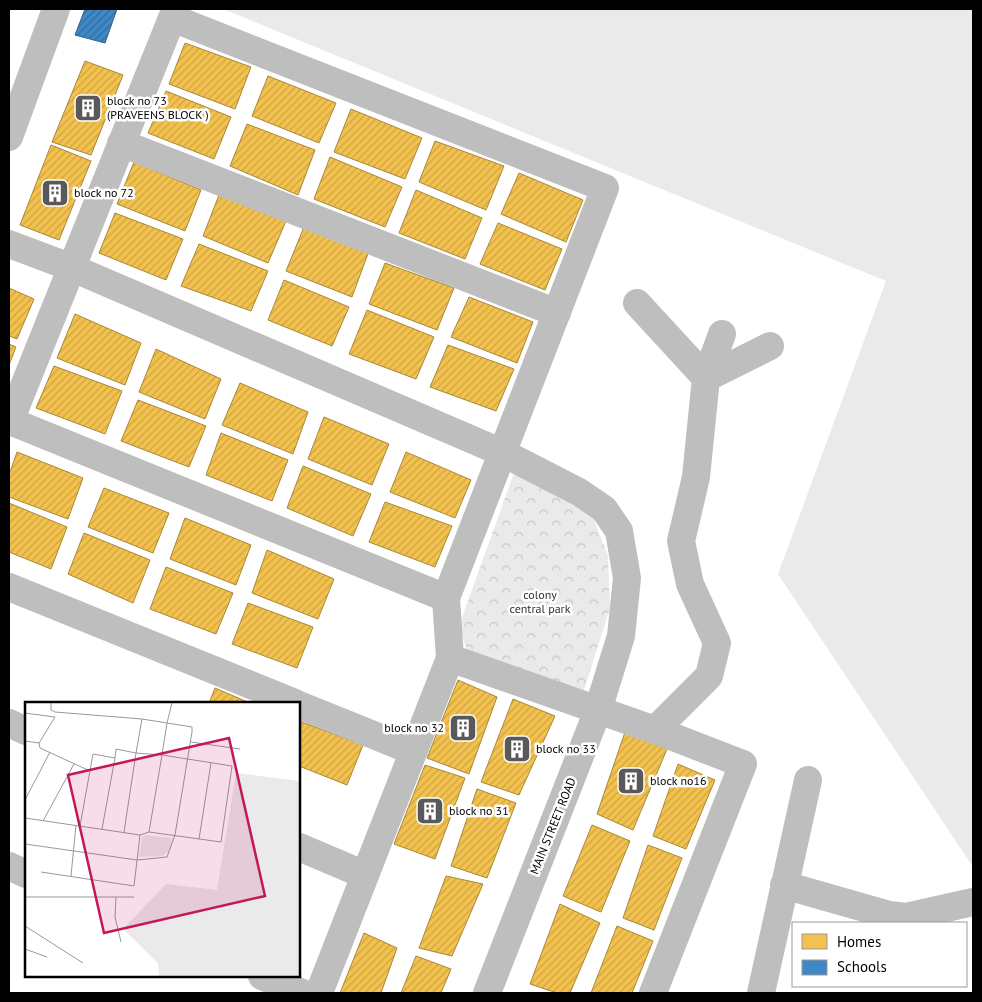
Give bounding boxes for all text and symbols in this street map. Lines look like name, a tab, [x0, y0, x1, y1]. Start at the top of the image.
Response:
building icon: block no 73 (PRAVEENS BLOCK )	[73, 93, 103, 123]
place label: block no 73 (PRAVEENS BLOCK )	[107, 93, 209, 122]
building icon: block no 72	[40, 178, 70, 208]
place label: block no 72	[74, 185, 134, 200]
park label: colony central park	[510, 587, 571, 616]
inset map	[25, 702, 300, 977]
building icon: block no 32	[448, 713, 478, 743]
place label: block no 32	[384, 720, 444, 735]
building icon: block no 33	[502, 734, 532, 764]
place label: block no 33	[536, 741, 596, 756]
building icon: block no16	[616, 766, 646, 796]
place label: block no16	[650, 773, 707, 788]
street label: MAIN STREET ROAD	[526, 775, 579, 876]
building icon: block no 31	[415, 796, 445, 826]
place label: block no 31	[449, 803, 509, 818]
legend	[792, 922, 967, 987]
text: Homes	[837, 932, 881, 951]
text: Schools	[837, 957, 887, 976]

